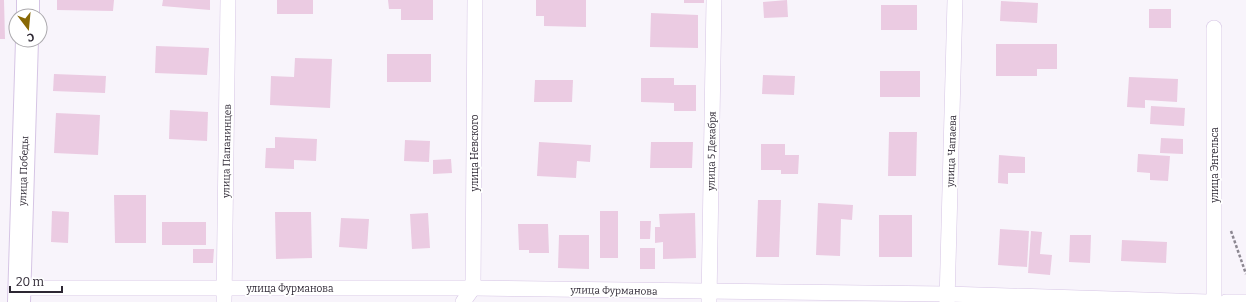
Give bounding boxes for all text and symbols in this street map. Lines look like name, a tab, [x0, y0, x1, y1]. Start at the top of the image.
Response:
north arrow	[8, 8, 48, 48]
text: С	[25, 30, 36, 44]
street label: улица Папанинцев	[220, 104, 234, 199]
street label: улица 5 Декабря	[704, 111, 719, 192]
street label: улица Невского	[469, 114, 481, 192]
street label: улица Чапаева	[945, 114, 959, 188]
street label: улица Энгельса	[1209, 127, 1221, 204]
street label: улица Победы	[16, 136, 31, 207]
scale bar	[10, 268, 62, 294]
text: 20 m	[16, 275, 45, 289]
street label: улица Фурманова	[246, 283, 334, 295]
street label: улица Фурманова	[569, 284, 658, 298]

